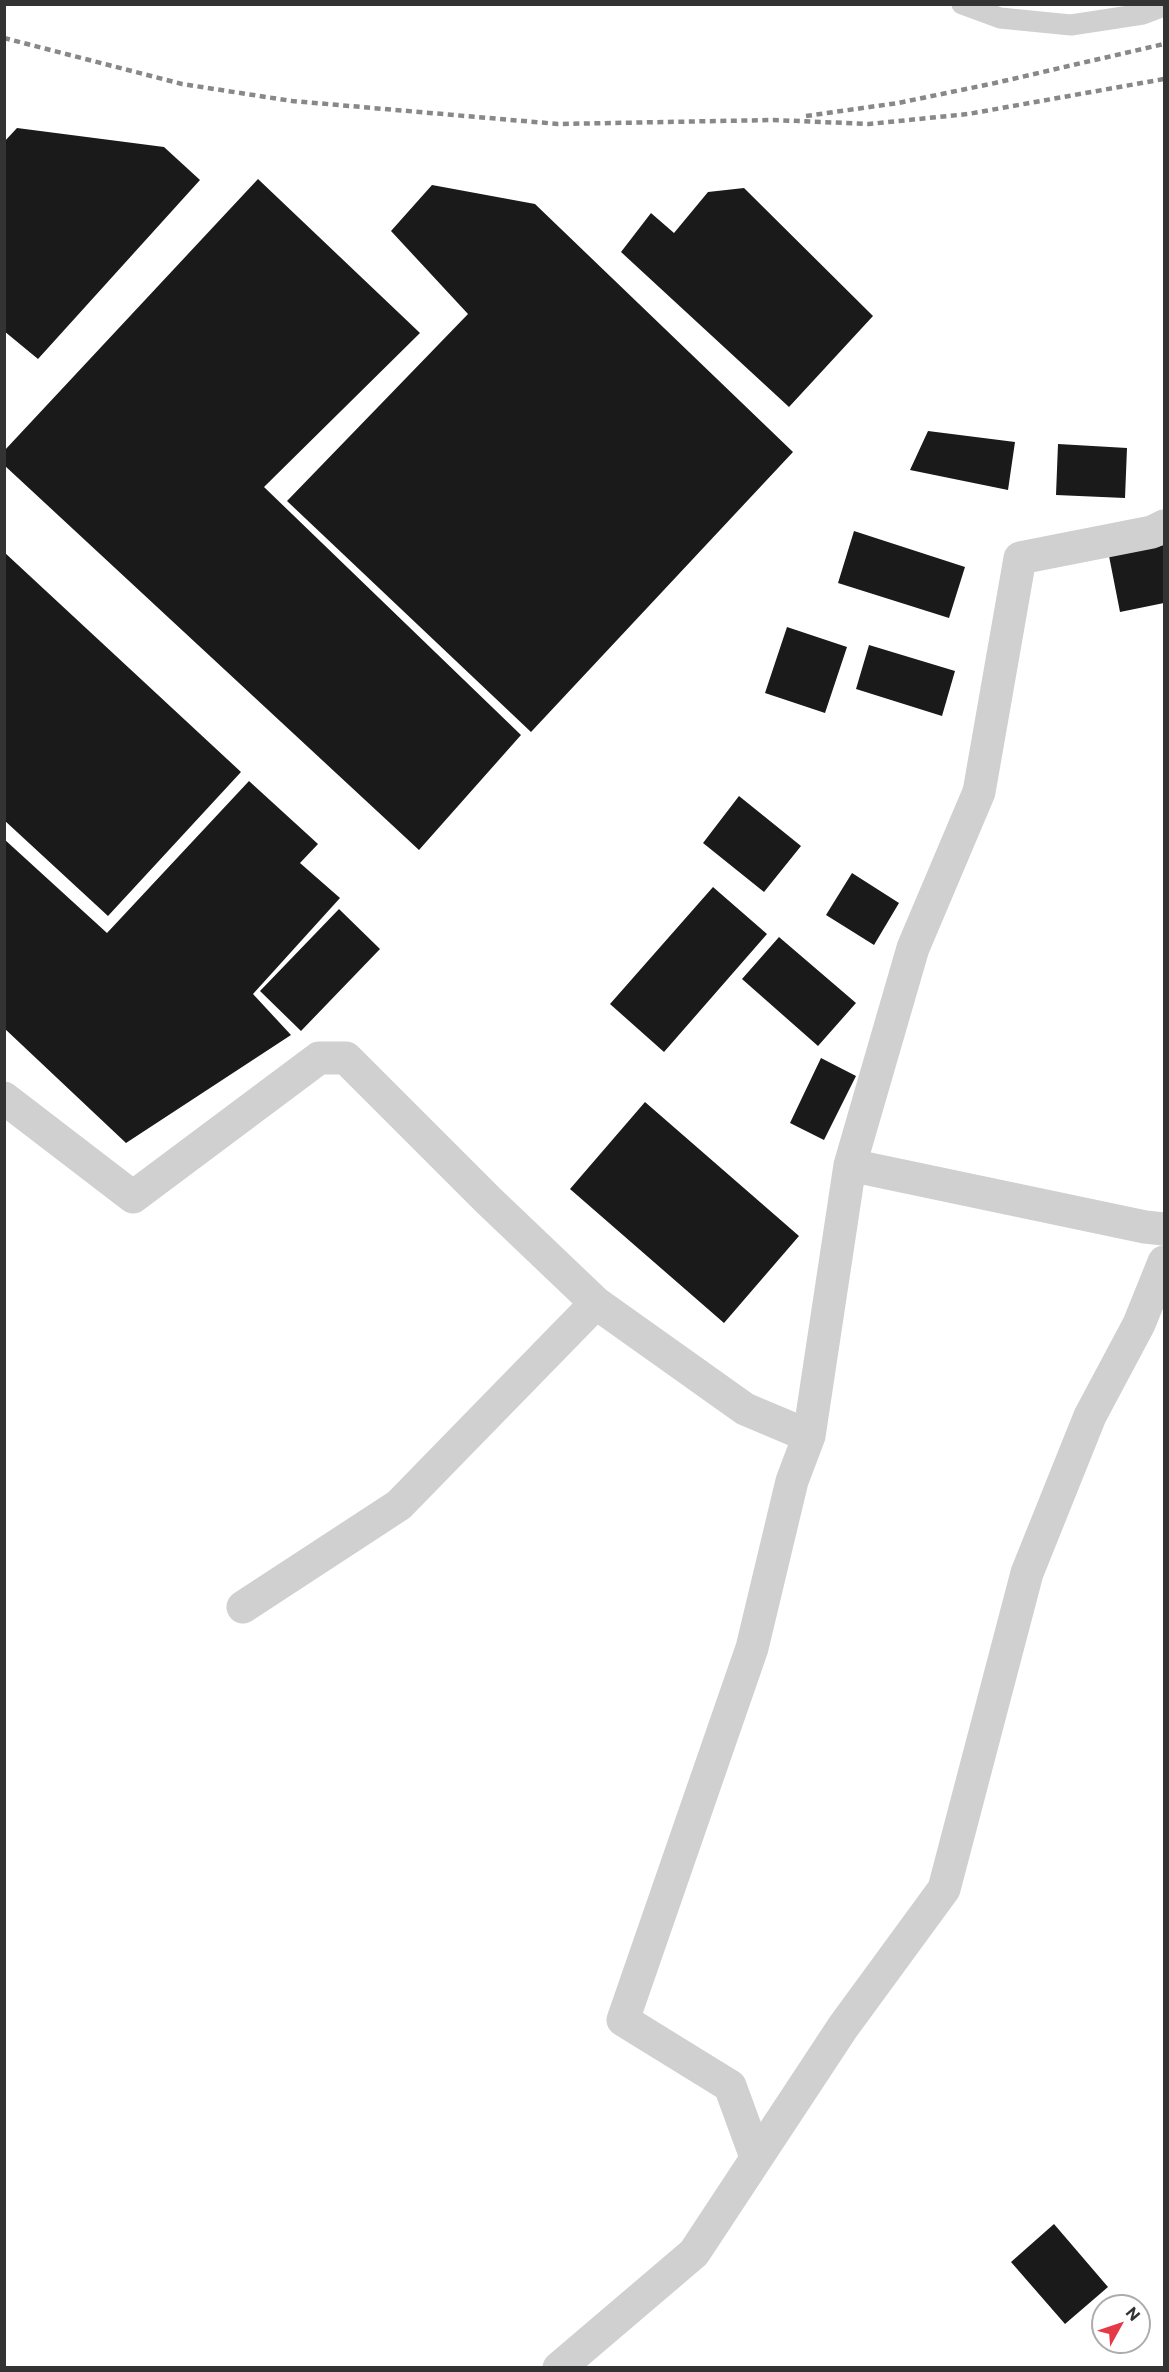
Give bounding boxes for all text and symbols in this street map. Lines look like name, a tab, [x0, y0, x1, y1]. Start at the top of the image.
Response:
north arrow	[1091, 2294, 1151, 2354]
text: N	[1123, 2303, 1145, 2324]

